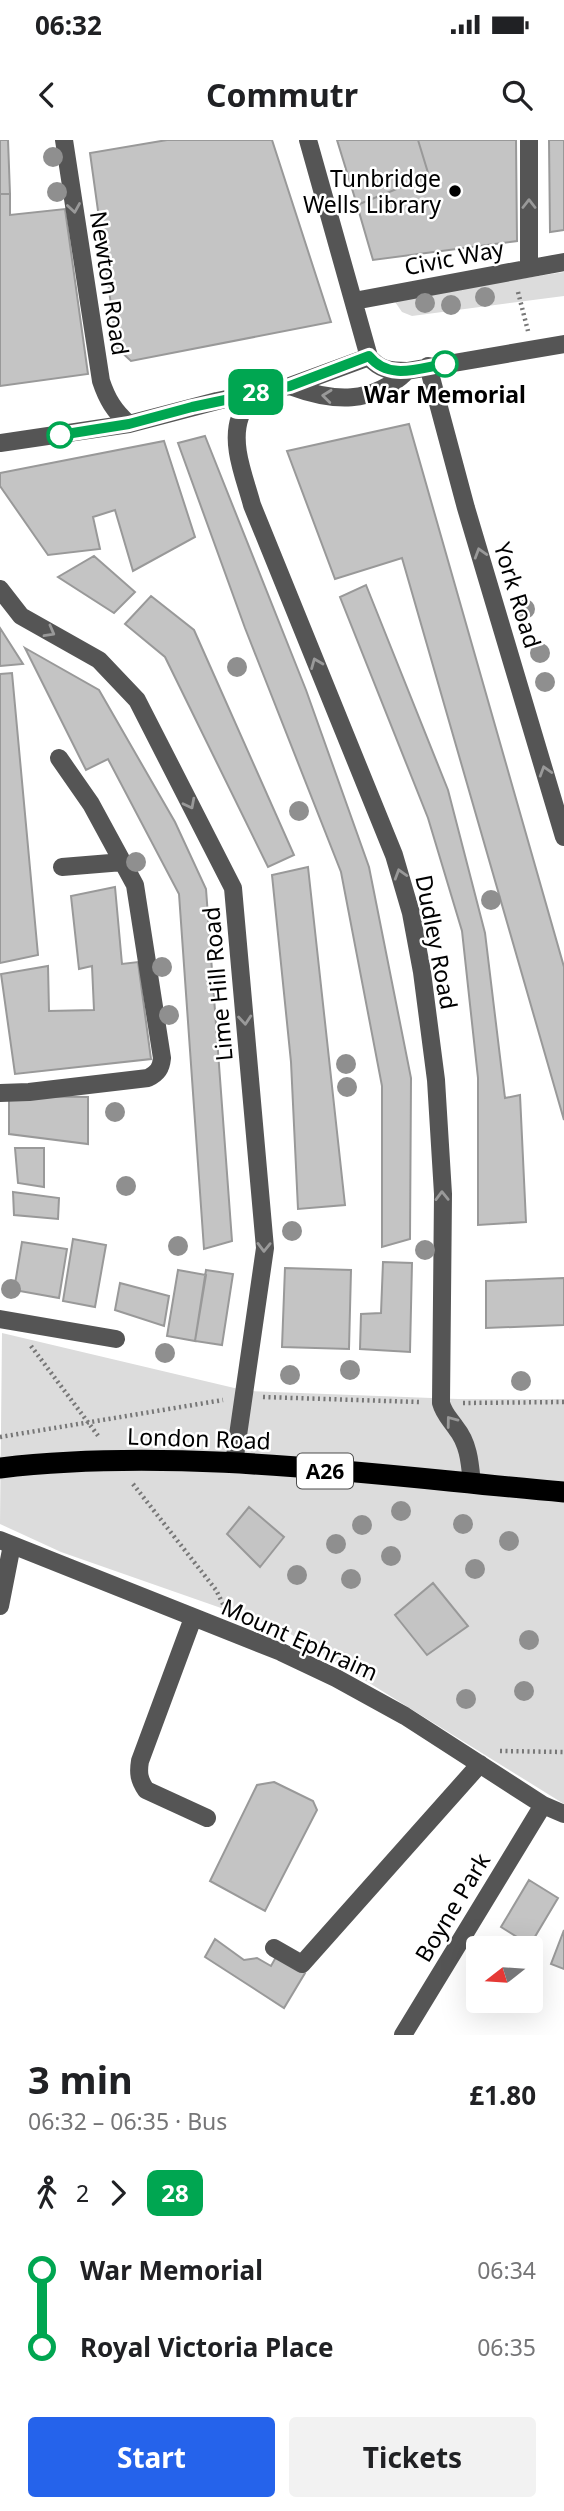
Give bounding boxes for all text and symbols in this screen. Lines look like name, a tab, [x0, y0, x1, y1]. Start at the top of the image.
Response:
text: 06:32	[35, 7, 102, 43]
text: Commutr	[206, 73, 358, 116]
icon: back	[28, 76, 66, 114]
icon: search	[498, 76, 536, 114]
place label: Tunbridge Wells Library	[303, 162, 441, 220]
marker: Tunbridge Wells Library	[447, 183, 463, 199]
one-way arrow	[521, 198, 537, 208]
one-way arrow	[66, 202, 81, 213]
street label: Newton Road	[83, 209, 137, 357]
street label: Civic Way	[402, 232, 507, 282]
marker: War Memorial	[432, 351, 458, 377]
line badge: 28	[224, 369, 288, 415]
text: 28	[242, 375, 270, 408]
place label: War Memorial	[364, 378, 526, 410]
one-way arrow	[321, 389, 332, 404]
unlabelled marker	[47, 422, 73, 448]
street label: York Road	[487, 538, 549, 652]
one-way arrow	[473, 548, 488, 560]
one-way arrow	[43, 624, 56, 637]
one-way arrow	[311, 658, 325, 670]
one-way arrow	[538, 766, 553, 778]
one-way arrow	[181, 797, 195, 809]
one-way arrow	[393, 869, 408, 881]
street label: Dudley Road	[408, 872, 466, 1012]
street label: Lime Hill Road	[194, 906, 240, 1062]
one-way arrow	[237, 1015, 252, 1026]
one-way arrow	[435, 1190, 450, 1201]
one-way arrow	[256, 1242, 272, 1253]
one-way arrow	[446, 1416, 459, 1429]
street label: London Road	[127, 1420, 271, 1456]
road number: A26	[297, 1454, 353, 1488]
street label: Mount Ephraim	[217, 1590, 383, 1688]
street label: Boyne Park	[407, 1846, 497, 1967]
north arrow	[466, 1936, 542, 2012]
map controls	[466, 1936, 543, 2013]
text: 3 min	[28, 2053, 133, 2105]
text: £1.80	[469, 2077, 536, 2113]
text: 06:32 – 06:35 · Bus	[28, 2105, 227, 2137]
icon: walk	[28, 2174, 66, 2212]
icon: forward	[99, 2174, 137, 2212]
text: 28	[161, 2176, 189, 2209]
text: 2	[76, 2177, 89, 2209]
text: War Memorial	[80, 2252, 263, 2288]
text: 06:34	[477, 2254, 536, 2286]
text: Royal Victoria Place	[80, 2329, 333, 2365]
text: 06:35	[477, 2331, 536, 2363]
button: Start	[28, 2417, 275, 2497]
button: Tickets	[289, 2417, 536, 2497]

